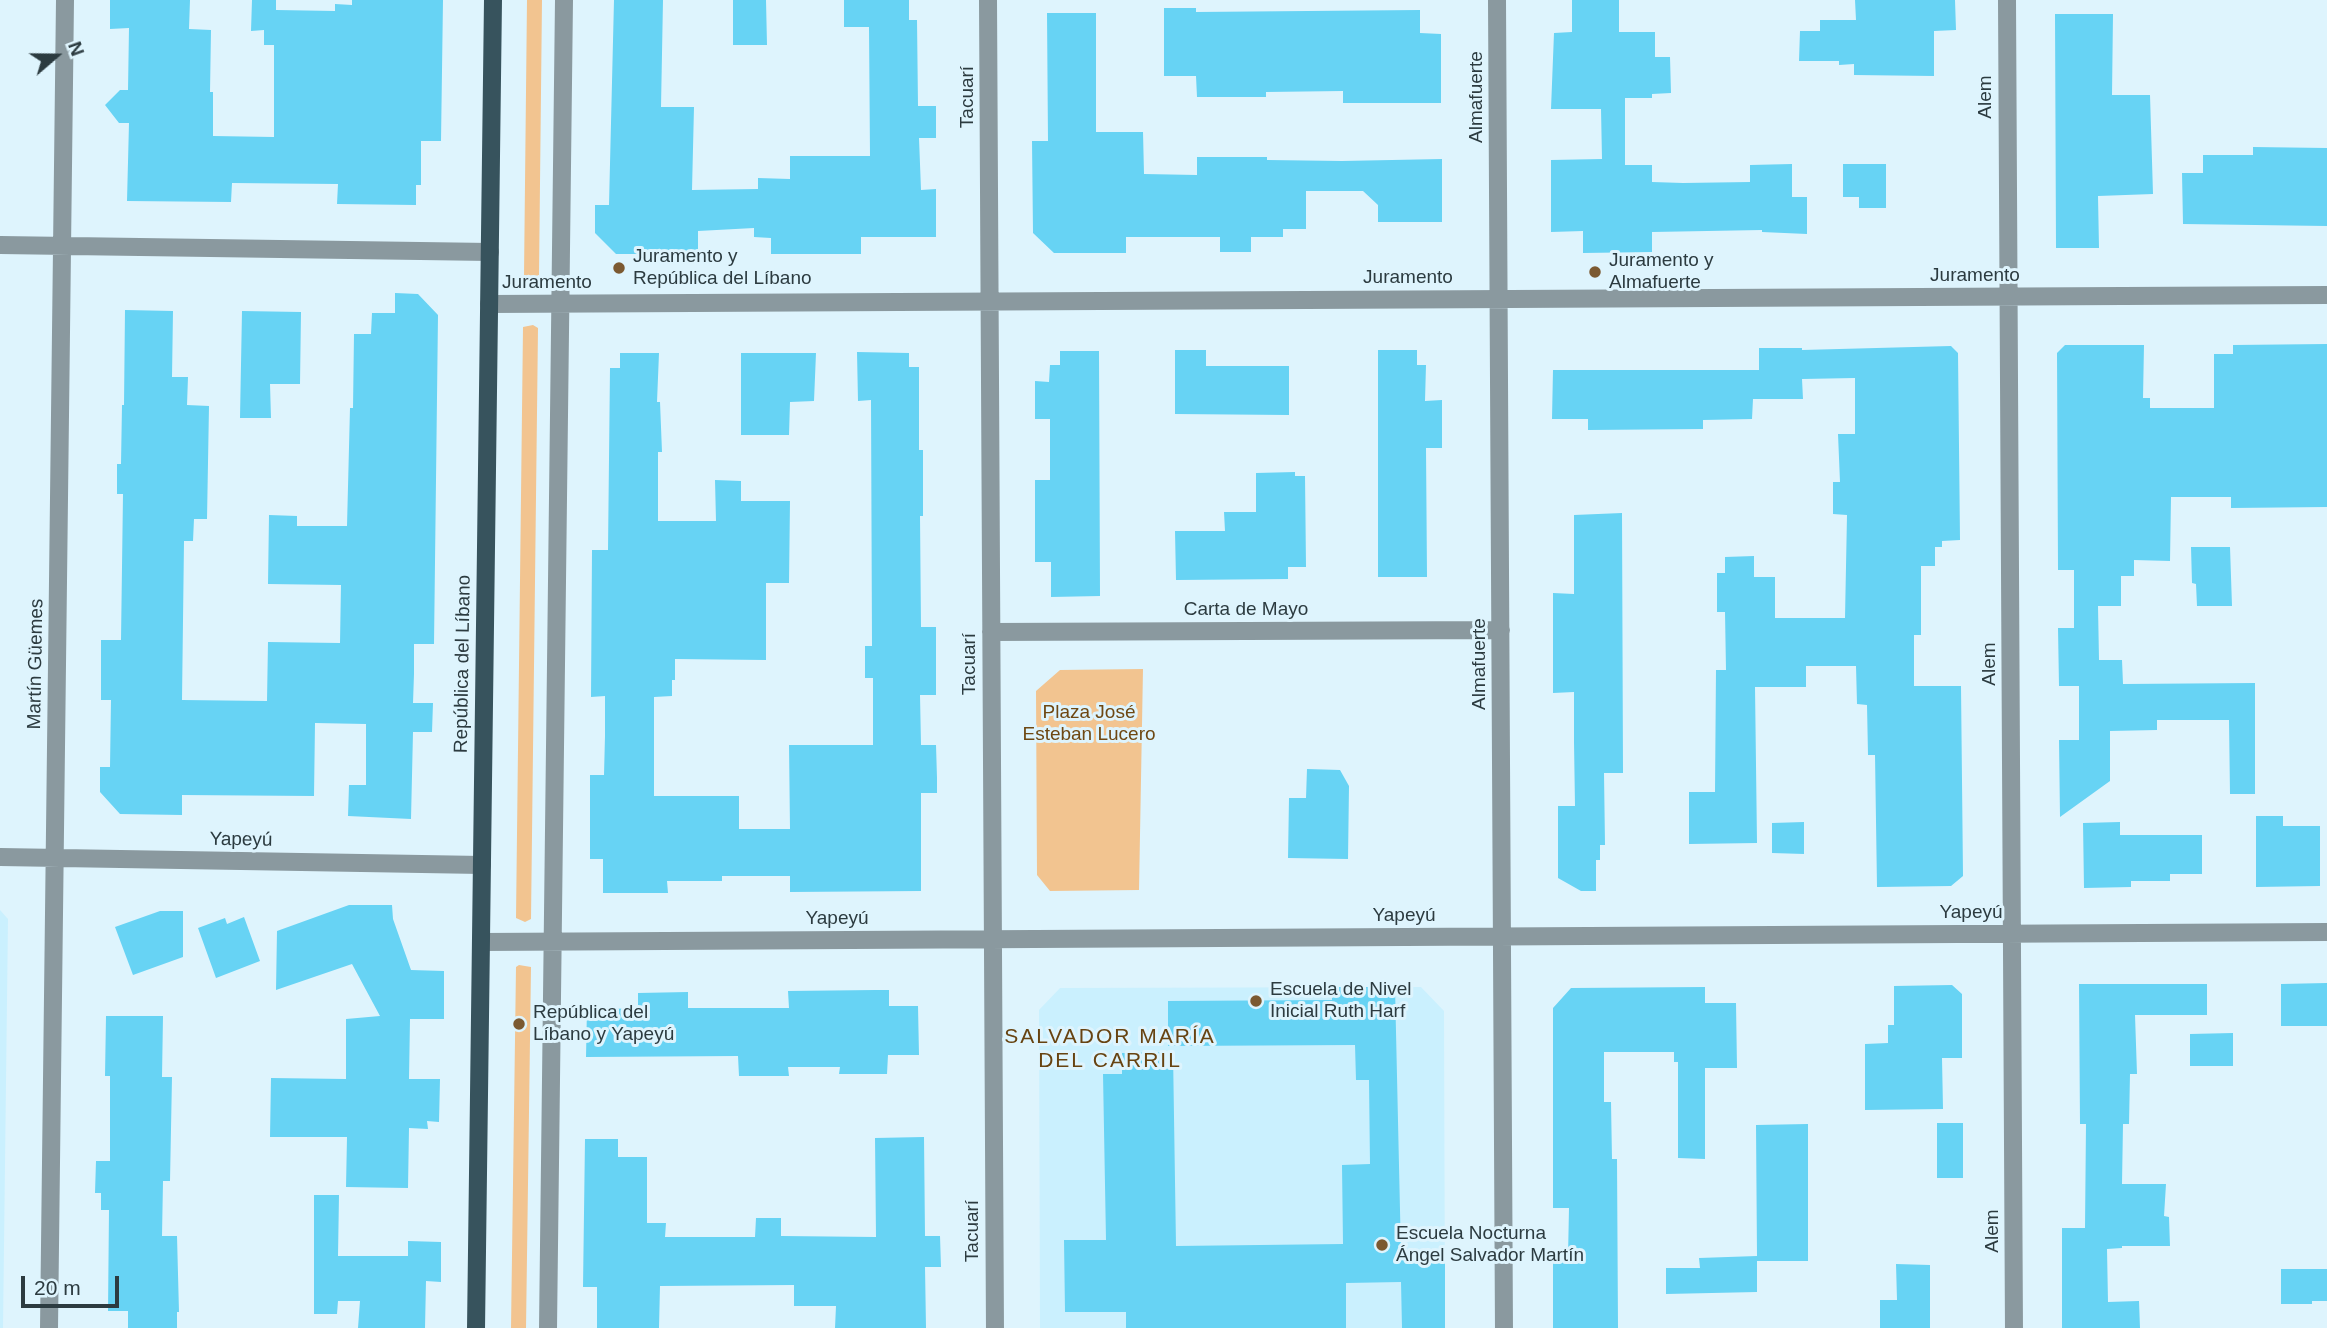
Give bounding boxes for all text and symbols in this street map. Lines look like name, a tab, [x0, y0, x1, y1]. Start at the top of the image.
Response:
north arrow	[21, 21, 91, 91]
text: N	[64, 39, 88, 59]
street label: Almafuerte	[1466, 51, 1488, 143]
street label: Tacuarí	[957, 66, 979, 128]
street label: Alem	[1975, 75, 1997, 119]
place label: Juramento y República del Líbano	[633, 246, 812, 290]
place label: Juramento y Almafuerte	[1609, 250, 1714, 294]
marker: Juramento y República del Líbano	[611, 260, 627, 276]
marker: Juramento y Almafuerte	[1587, 264, 1603, 280]
street label: Juramento	[1930, 265, 2020, 287]
street label: Juramento	[1363, 267, 1453, 289]
street label: Juramento	[502, 272, 592, 294]
street label: República del Líbano	[450, 575, 476, 753]
street label: Martín Güemes	[23, 598, 49, 730]
street label: Carta de Mayo	[1184, 599, 1308, 621]
street label: Almafuerte	[1469, 618, 1491, 710]
street label: Tacuarí	[959, 633, 981, 695]
street label: Alem	[1979, 642, 2001, 686]
park label: Plaza José Esteban Lucero	[1022, 702, 1156, 746]
street label: Yapeyú	[209, 828, 273, 852]
street label: Yapeyú	[1939, 902, 2003, 924]
street label: Yapeyú	[1372, 905, 1436, 927]
street label: Yapeyú	[805, 908, 869, 930]
place label: Escuela de Nivel Inicial Ruth Harf	[1270, 979, 1412, 1023]
marker: Escuela de Nivel Inicial Ruth Harf	[1248, 993, 1264, 1009]
place label: República del Líbano y Yapeyú	[533, 1002, 674, 1046]
marker: República del Líbano y Yapeyú	[511, 1016, 527, 1032]
district label: SALVADOR MARÍA DEL CARRIL	[1006, 1024, 1214, 1074]
street label: Tacuarí	[962, 1200, 984, 1262]
street label: Alem	[1982, 1209, 2004, 1253]
place label: Escuela Nocturna Ángel Salvador Martín	[1396, 1223, 1584, 1267]
marker: Escuela Nocturna Ángel Salvador Martín	[1374, 1237, 1390, 1253]
scale bar	[24, 1262, 122, 1306]
text: 20 m	[34, 1276, 81, 1299]

